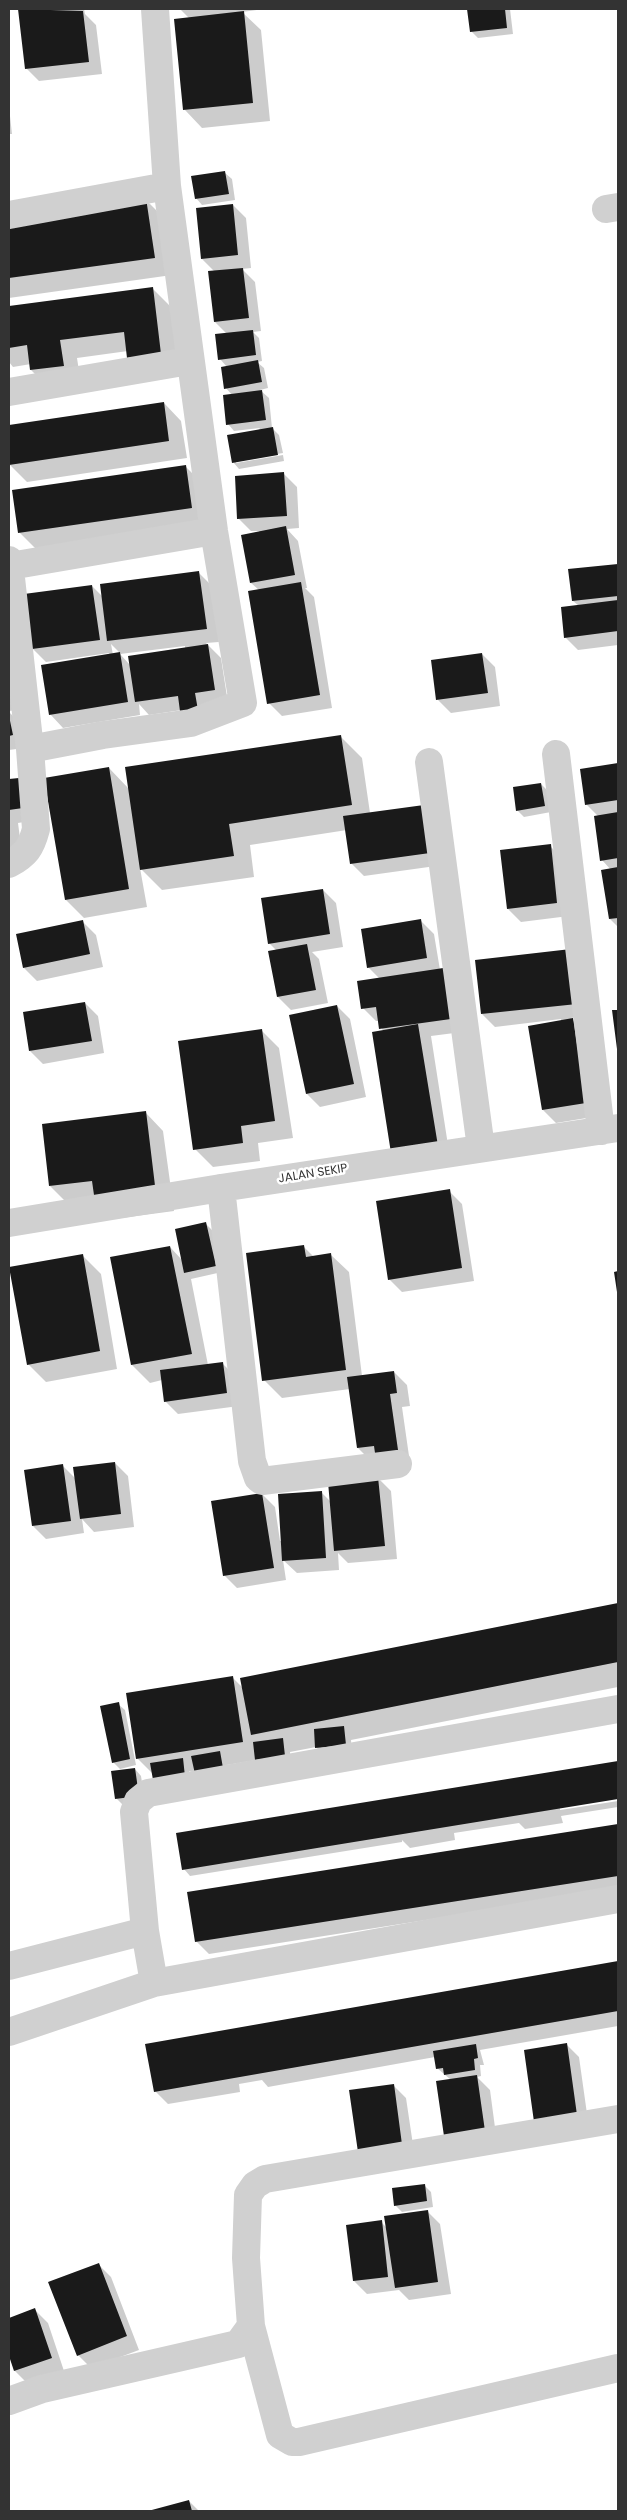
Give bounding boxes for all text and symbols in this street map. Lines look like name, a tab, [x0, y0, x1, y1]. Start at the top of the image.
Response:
street label: JALAN SEKIP	[277, 1161, 349, 1187]

